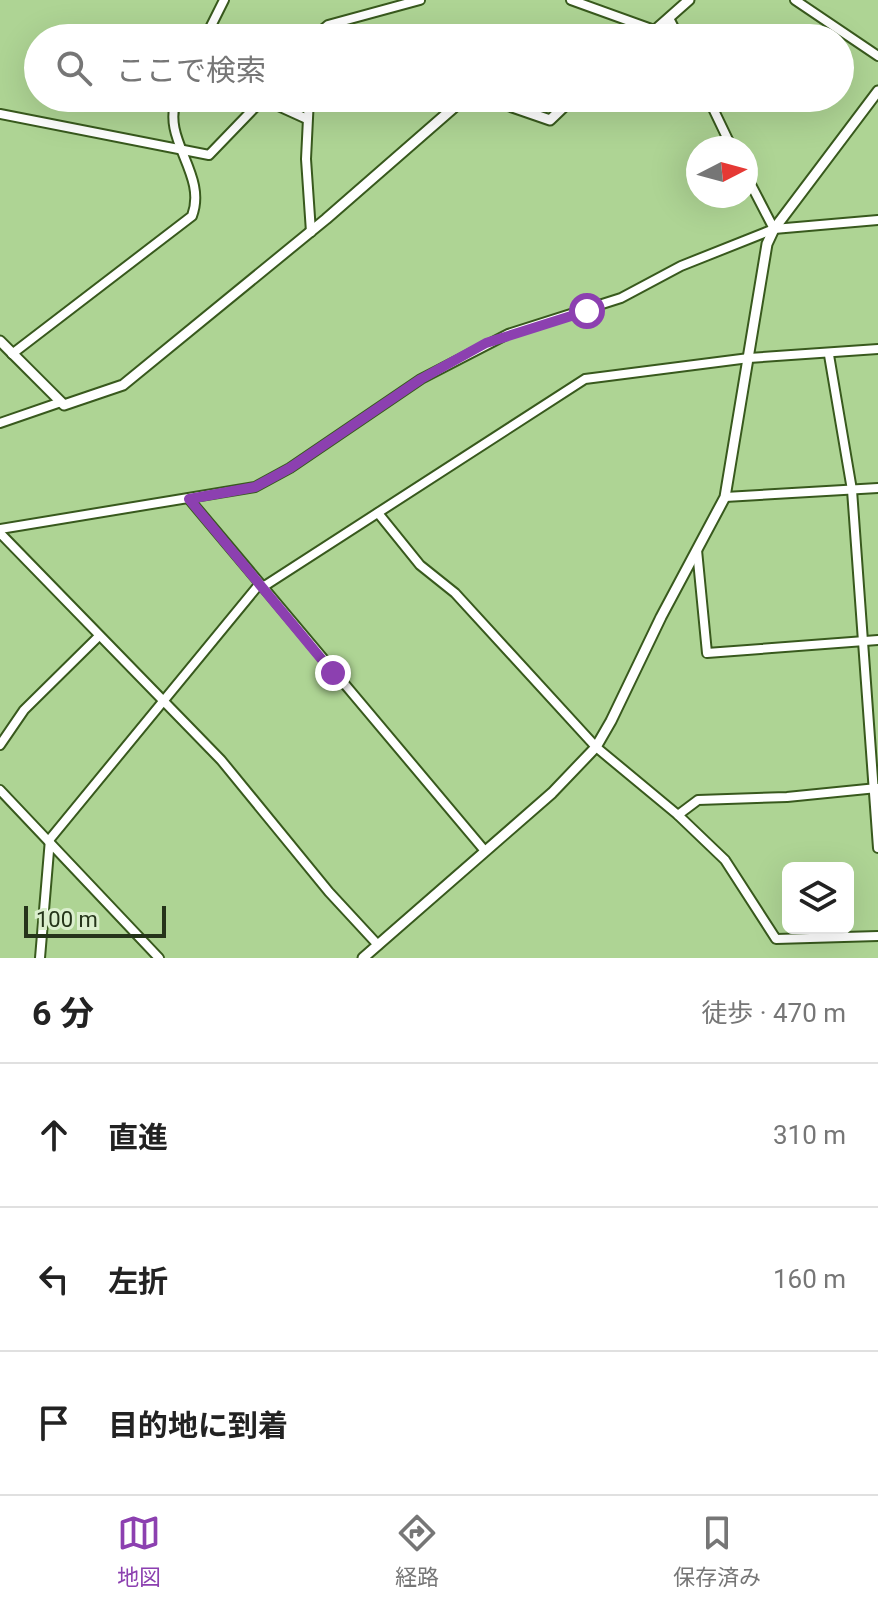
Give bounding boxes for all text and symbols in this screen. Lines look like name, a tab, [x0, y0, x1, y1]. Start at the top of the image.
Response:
search box	[24, 24, 854, 112]
icon: search	[52, 46, 96, 90]
text: ここで検索	[116, 53, 266, 88]
north arrow	[686, 136, 758, 208]
route start	[569, 293, 605, 329]
route end	[315, 655, 351, 691]
map controls	[782, 862, 854, 934]
button: layers	[782, 862, 854, 934]
scale bar	[24, 902, 166, 938]
text: 100 m	[36, 907, 98, 932]
text: 6 分	[32, 993, 94, 1033]
text: 徒歩 · 470 m	[701, 998, 846, 1028]
icon: ahead	[32, 1113, 76, 1157]
text: 直進	[108, 1120, 168, 1155]
text: 310 m	[773, 1120, 846, 1150]
icon: left	[32, 1257, 76, 1301]
text: 左折	[108, 1264, 168, 1299]
text: 160 m	[773, 1264, 846, 1294]
icon: arrive	[32, 1401, 76, 1445]
text: 目的地に到着	[108, 1408, 288, 1443]
tab: 地図	[117, 1511, 161, 1591]
tab: 経路	[395, 1511, 439, 1591]
tab: 保存済み	[673, 1511, 761, 1591]

